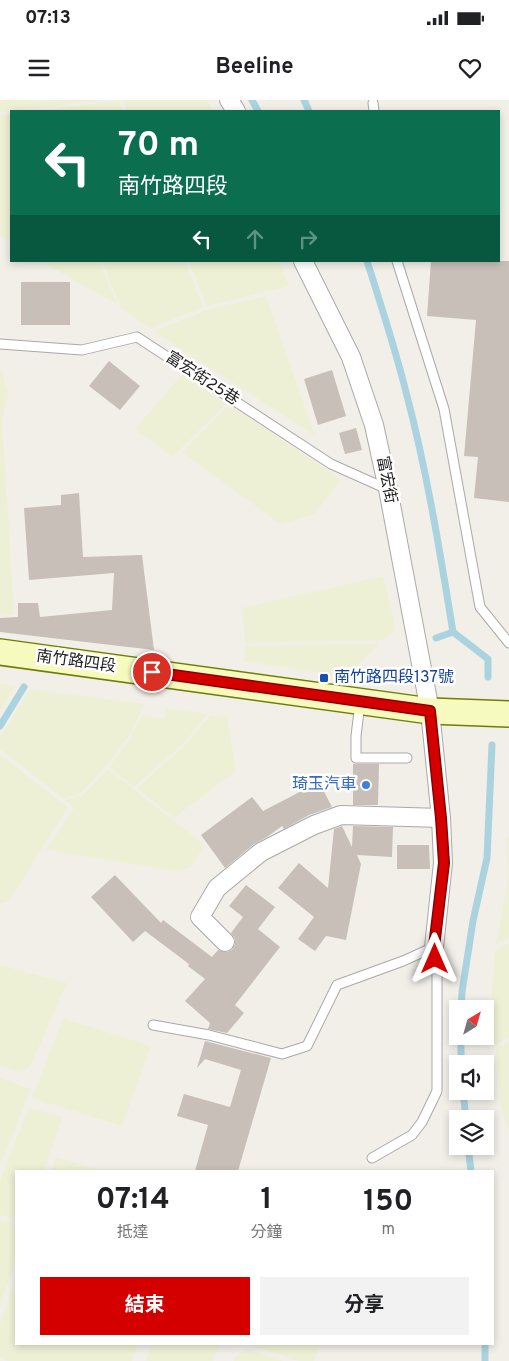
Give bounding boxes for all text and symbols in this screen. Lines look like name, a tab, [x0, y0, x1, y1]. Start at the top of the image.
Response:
text: 07:13	[25, 6, 71, 30]
icon: menu	[25, 54, 53, 82]
text: Beeline	[215, 54, 294, 81]
icon: heart	[456, 54, 484, 82]
text: 70 m	[118, 124, 199, 168]
icon: left	[35, 130, 100, 195]
text: 南竹路四段	[118, 174, 228, 201]
icon: left	[188, 225, 216, 253]
icon: ahead	[241, 225, 269, 253]
icon: right	[294, 225, 322, 253]
street label: 富宏街25巷	[161, 348, 243, 410]
street label: 富宏街	[372, 455, 400, 505]
street label: 南竹路四段	[35, 647, 117, 677]
pin	[131, 651, 173, 693]
icon: arrive	[138, 658, 166, 686]
place label: 南竹路四段137號	[334, 668, 454, 688]
marker: 南竹路四段137號	[318, 672, 330, 684]
place label: 琦玉汽車	[292, 775, 356, 795]
marker: 琦玉汽車	[360, 779, 372, 791]
position arrow	[408, 932, 460, 984]
north arrow	[449, 1000, 494, 1045]
map controls	[449, 1000, 494, 1155]
button: sound	[449, 1055, 494, 1100]
button: layers	[449, 1110, 494, 1155]
text: 07:14	[96, 1182, 170, 1219]
text: 1	[260, 1182, 272, 1219]
text: 150	[363, 1184, 413, 1221]
text: m	[381, 1220, 395, 1240]
text: 抵達	[117, 1223, 149, 1243]
text: 分鐘	[250, 1223, 282, 1243]
button: 結束	[40, 1277, 250, 1335]
button: 分享	[260, 1277, 469, 1335]

